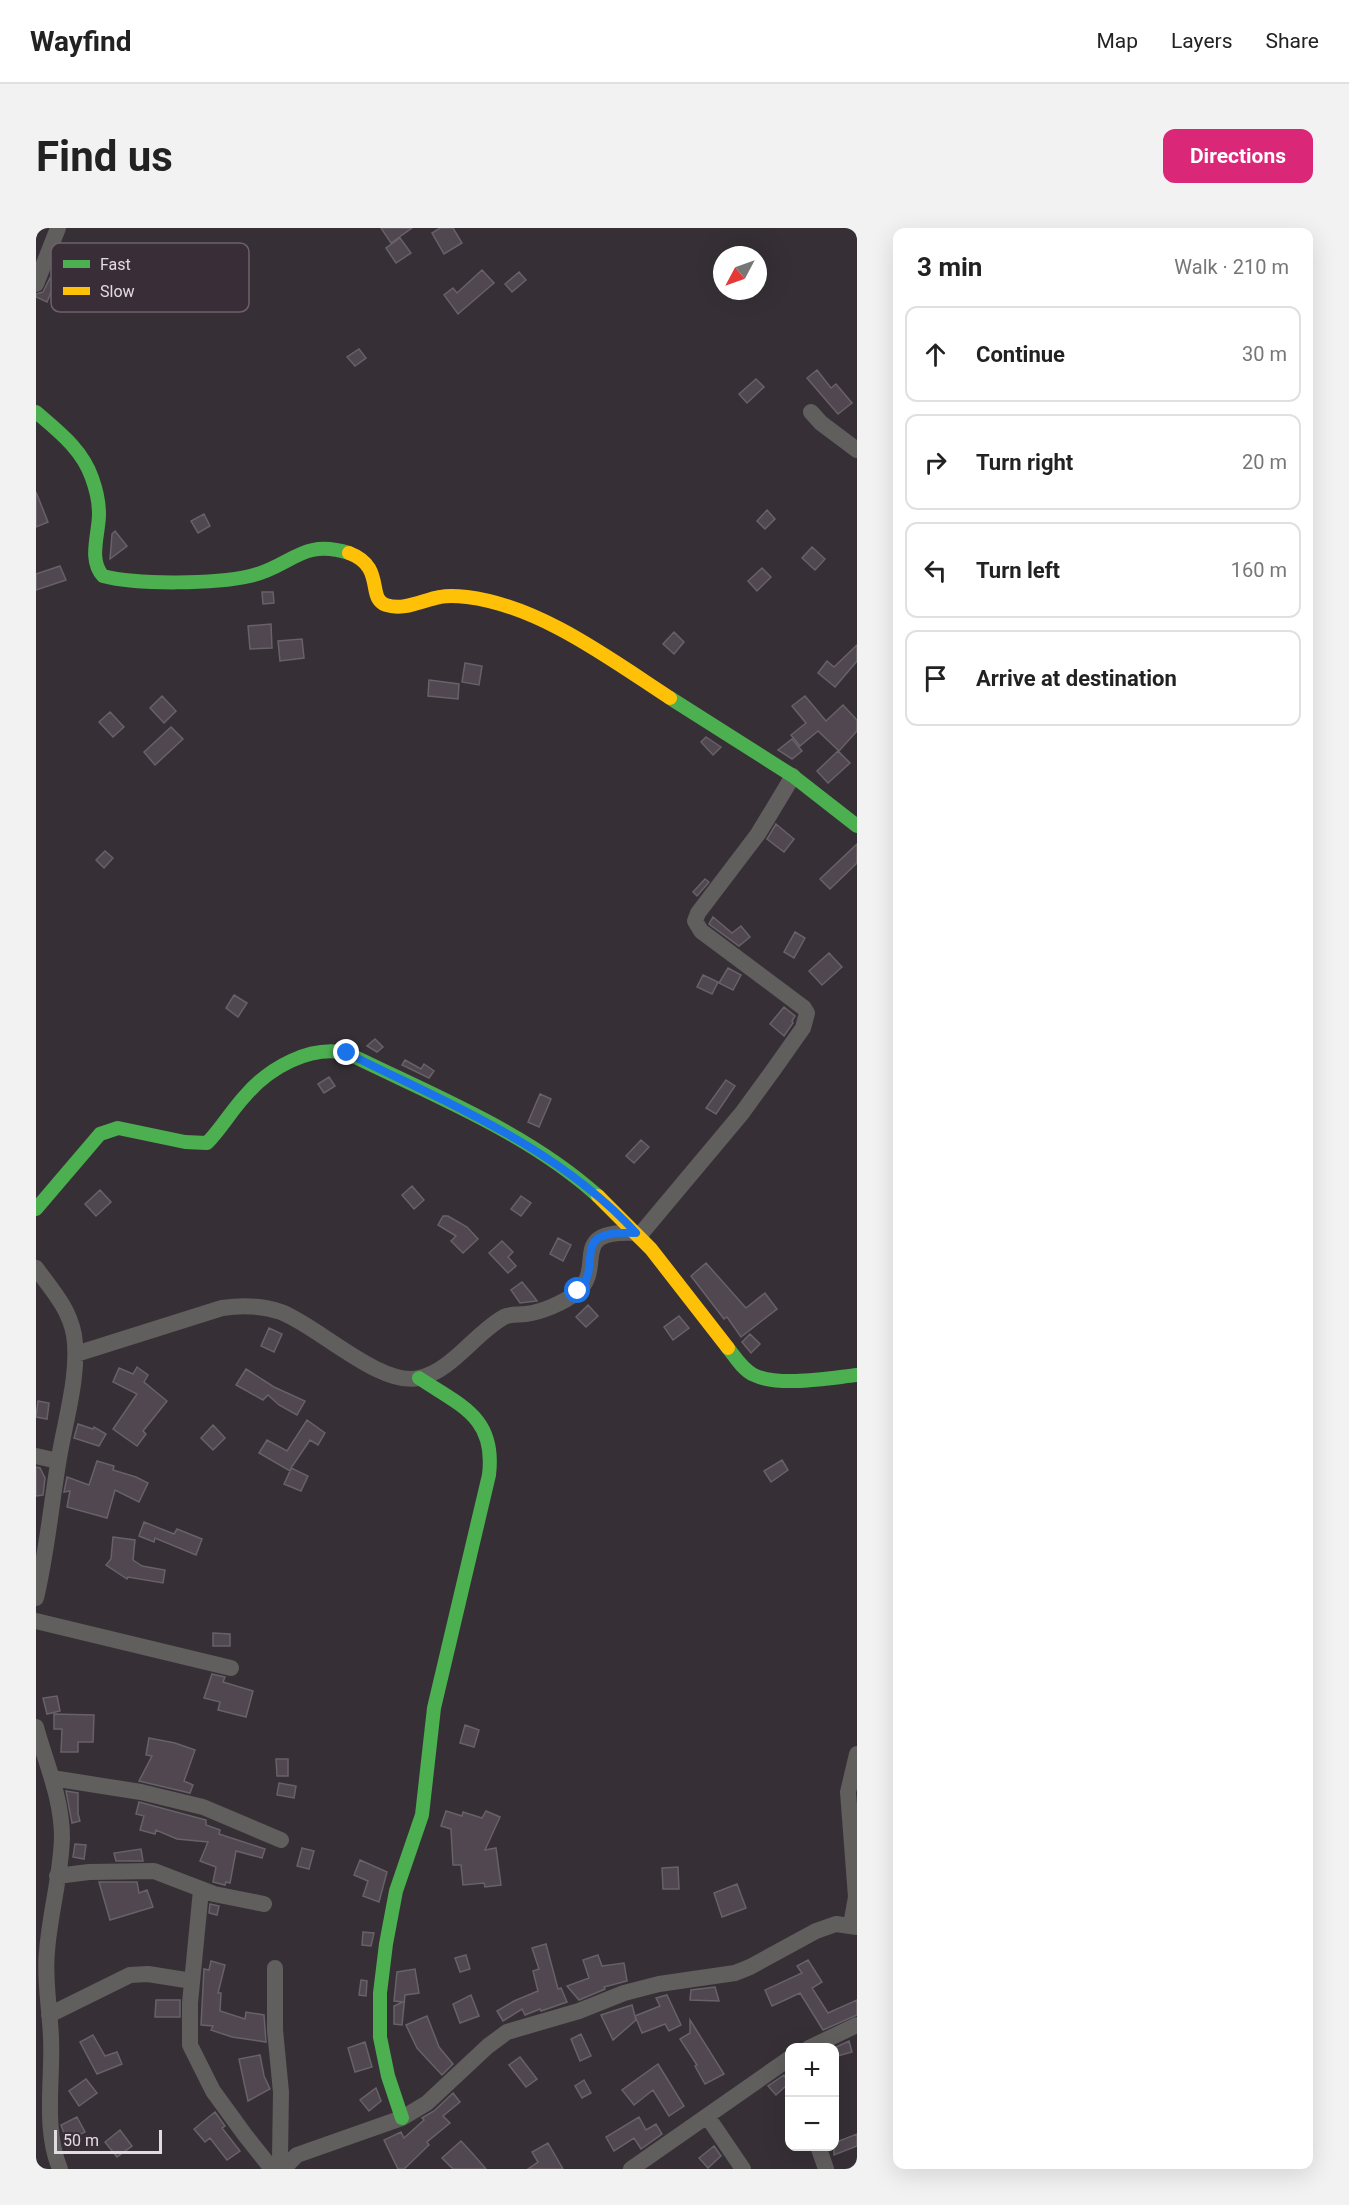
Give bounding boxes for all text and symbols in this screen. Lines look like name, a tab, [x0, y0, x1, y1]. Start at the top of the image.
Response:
text: Wayfind	[30, 25, 131, 58]
text: Map	[1096, 29, 1138, 53]
text: Layers	[1171, 29, 1232, 53]
text: Share	[1265, 29, 1319, 53]
button: Directions	[1163, 129, 1313, 183]
text: Find us	[36, 132, 173, 181]
legend	[51, 243, 249, 312]
north arrow	[713, 246, 767, 300]
text: 3 min	[917, 252, 982, 282]
text: Fast	[100, 255, 131, 274]
text: Walk · 210 m	[1174, 255, 1289, 279]
text: Slow	[100, 282, 135, 301]
icon: ahead	[919, 338, 952, 371]
text: Continue	[976, 342, 1065, 367]
text: 30 m	[1242, 342, 1287, 366]
icon: right	[919, 446, 952, 479]
text: Turn right	[976, 450, 1073, 475]
text: 20 m	[1242, 450, 1287, 474]
icon: left	[919, 554, 952, 587]
text: Turn left	[976, 558, 1060, 583]
text: 160 m	[1231, 558, 1287, 582]
icon: arrive	[919, 662, 952, 695]
text: Arrive at destination	[976, 666, 1177, 691]
route end	[333, 1039, 359, 1065]
route start	[564, 1277, 590, 1303]
map controls	[785, 2043, 839, 2151]
button: +	[785, 2043, 839, 2097]
button: −	[785, 2097, 839, 2151]
scale bar	[54, 2127, 162, 2154]
text: 50 m	[63, 2131, 99, 2150]

